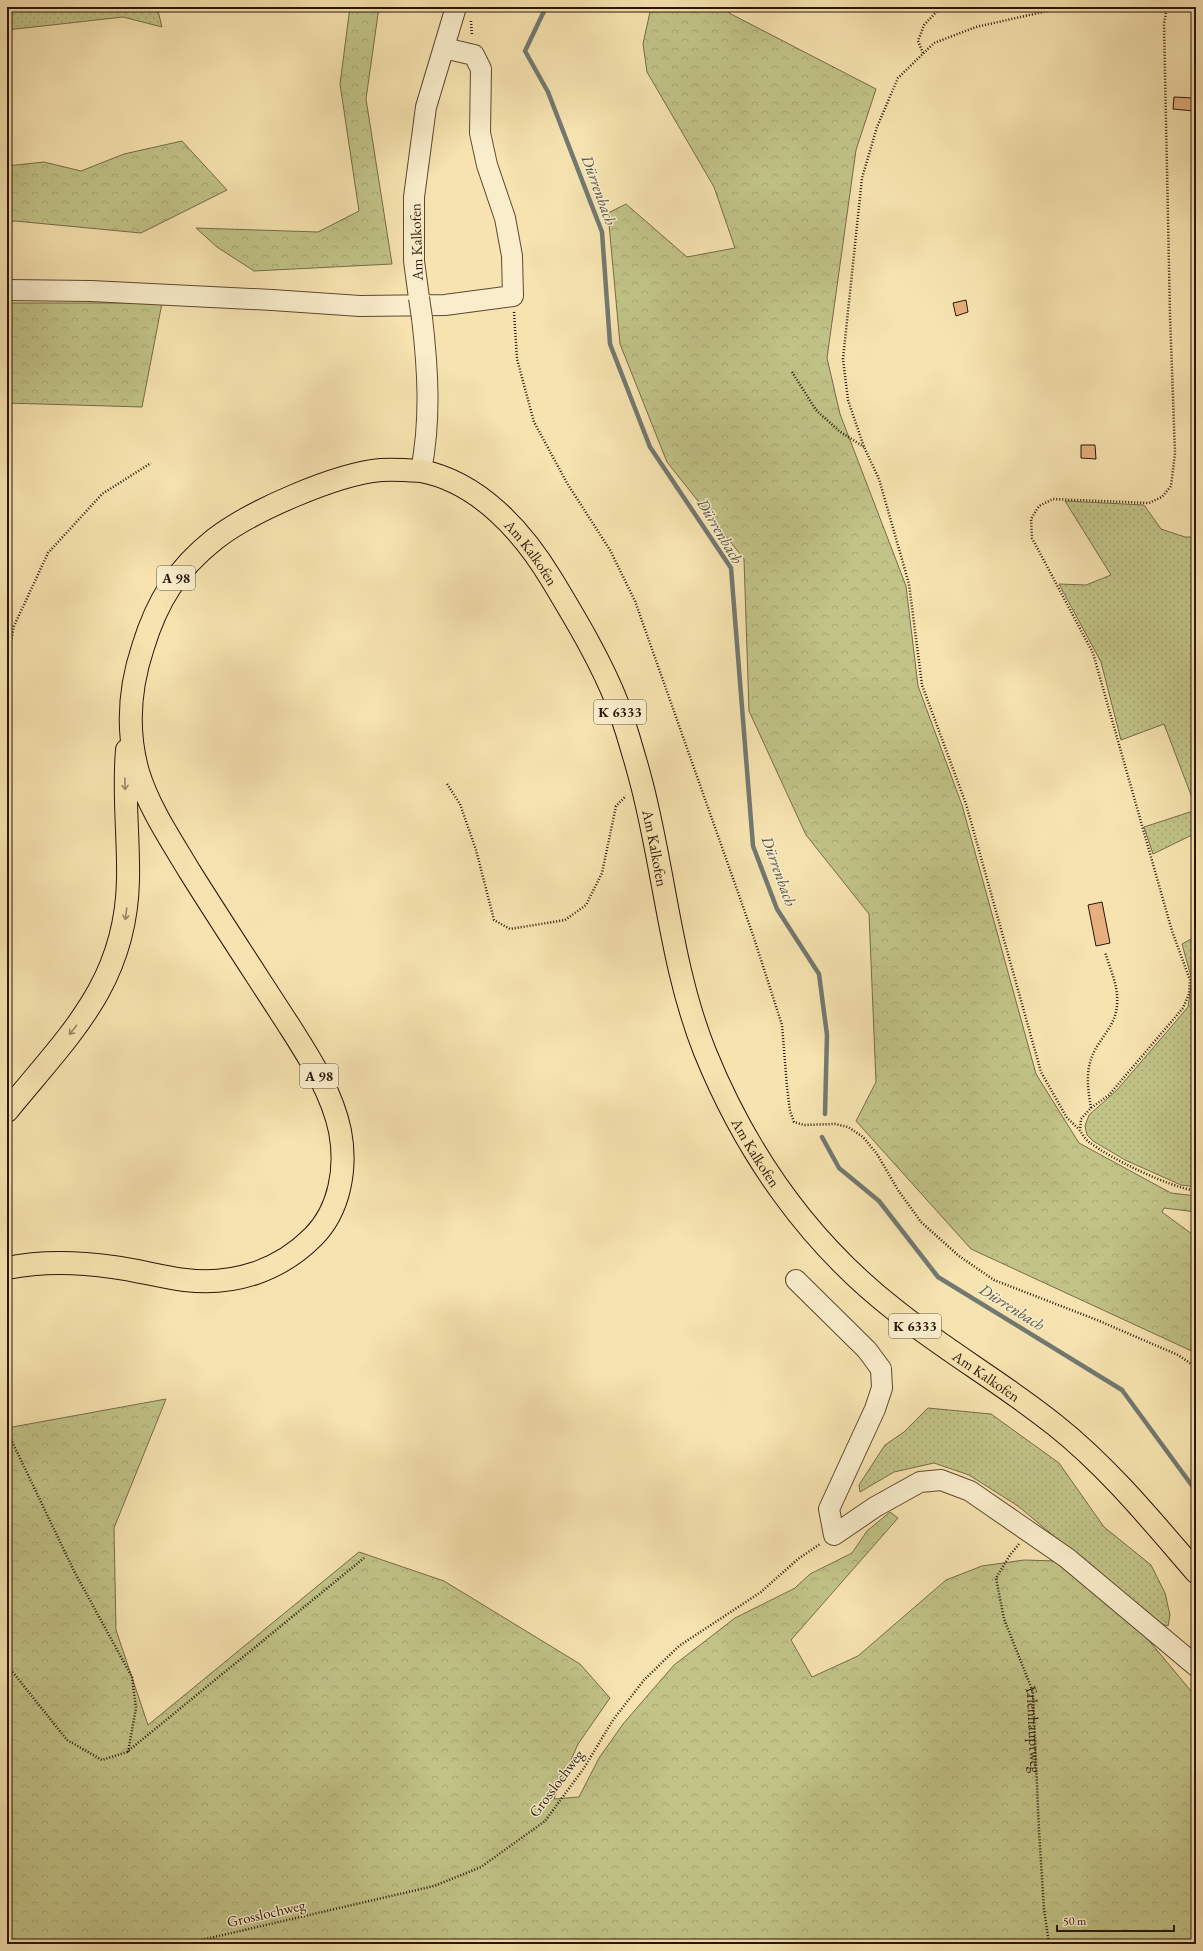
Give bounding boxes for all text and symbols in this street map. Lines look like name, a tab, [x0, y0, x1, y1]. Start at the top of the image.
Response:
water label: Dürrenbach	[576, 151, 621, 228]
street label: Am Kalkofen	[405, 203, 427, 282]
water label: Dürrenbach	[692, 493, 748, 568]
street label: Am Kalkofen	[500, 515, 562, 589]
road number: A 98	[157, 566, 195, 590]
road number: K 6333	[594, 700, 646, 724]
one-way arrow	[121, 777, 129, 790]
street label: Am Kalkofen	[639, 807, 672, 888]
water label: Dürrenbach	[756, 832, 801, 909]
one-way arrow	[122, 907, 129, 920]
one-way arrow	[68, 1025, 77, 1036]
road number: A 98	[300, 1064, 338, 1088]
street label: Am Kalkofen	[728, 1114, 785, 1191]
water label: Dürrenbach	[975, 1278, 1049, 1335]
road number: K 6333	[889, 1314, 941, 1338]
street label: Am Kalkofen	[949, 1345, 1024, 1405]
street label: Erlenhauptweg	[1022, 1683, 1046, 1774]
street label: Grosslochweg	[524, 1745, 588, 1821]
street label: Grosslochweg	[225, 1895, 307, 1931]
scale bar	[1057, 1907, 1174, 1933]
text: 50 m	[1063, 1913, 1087, 1929]

